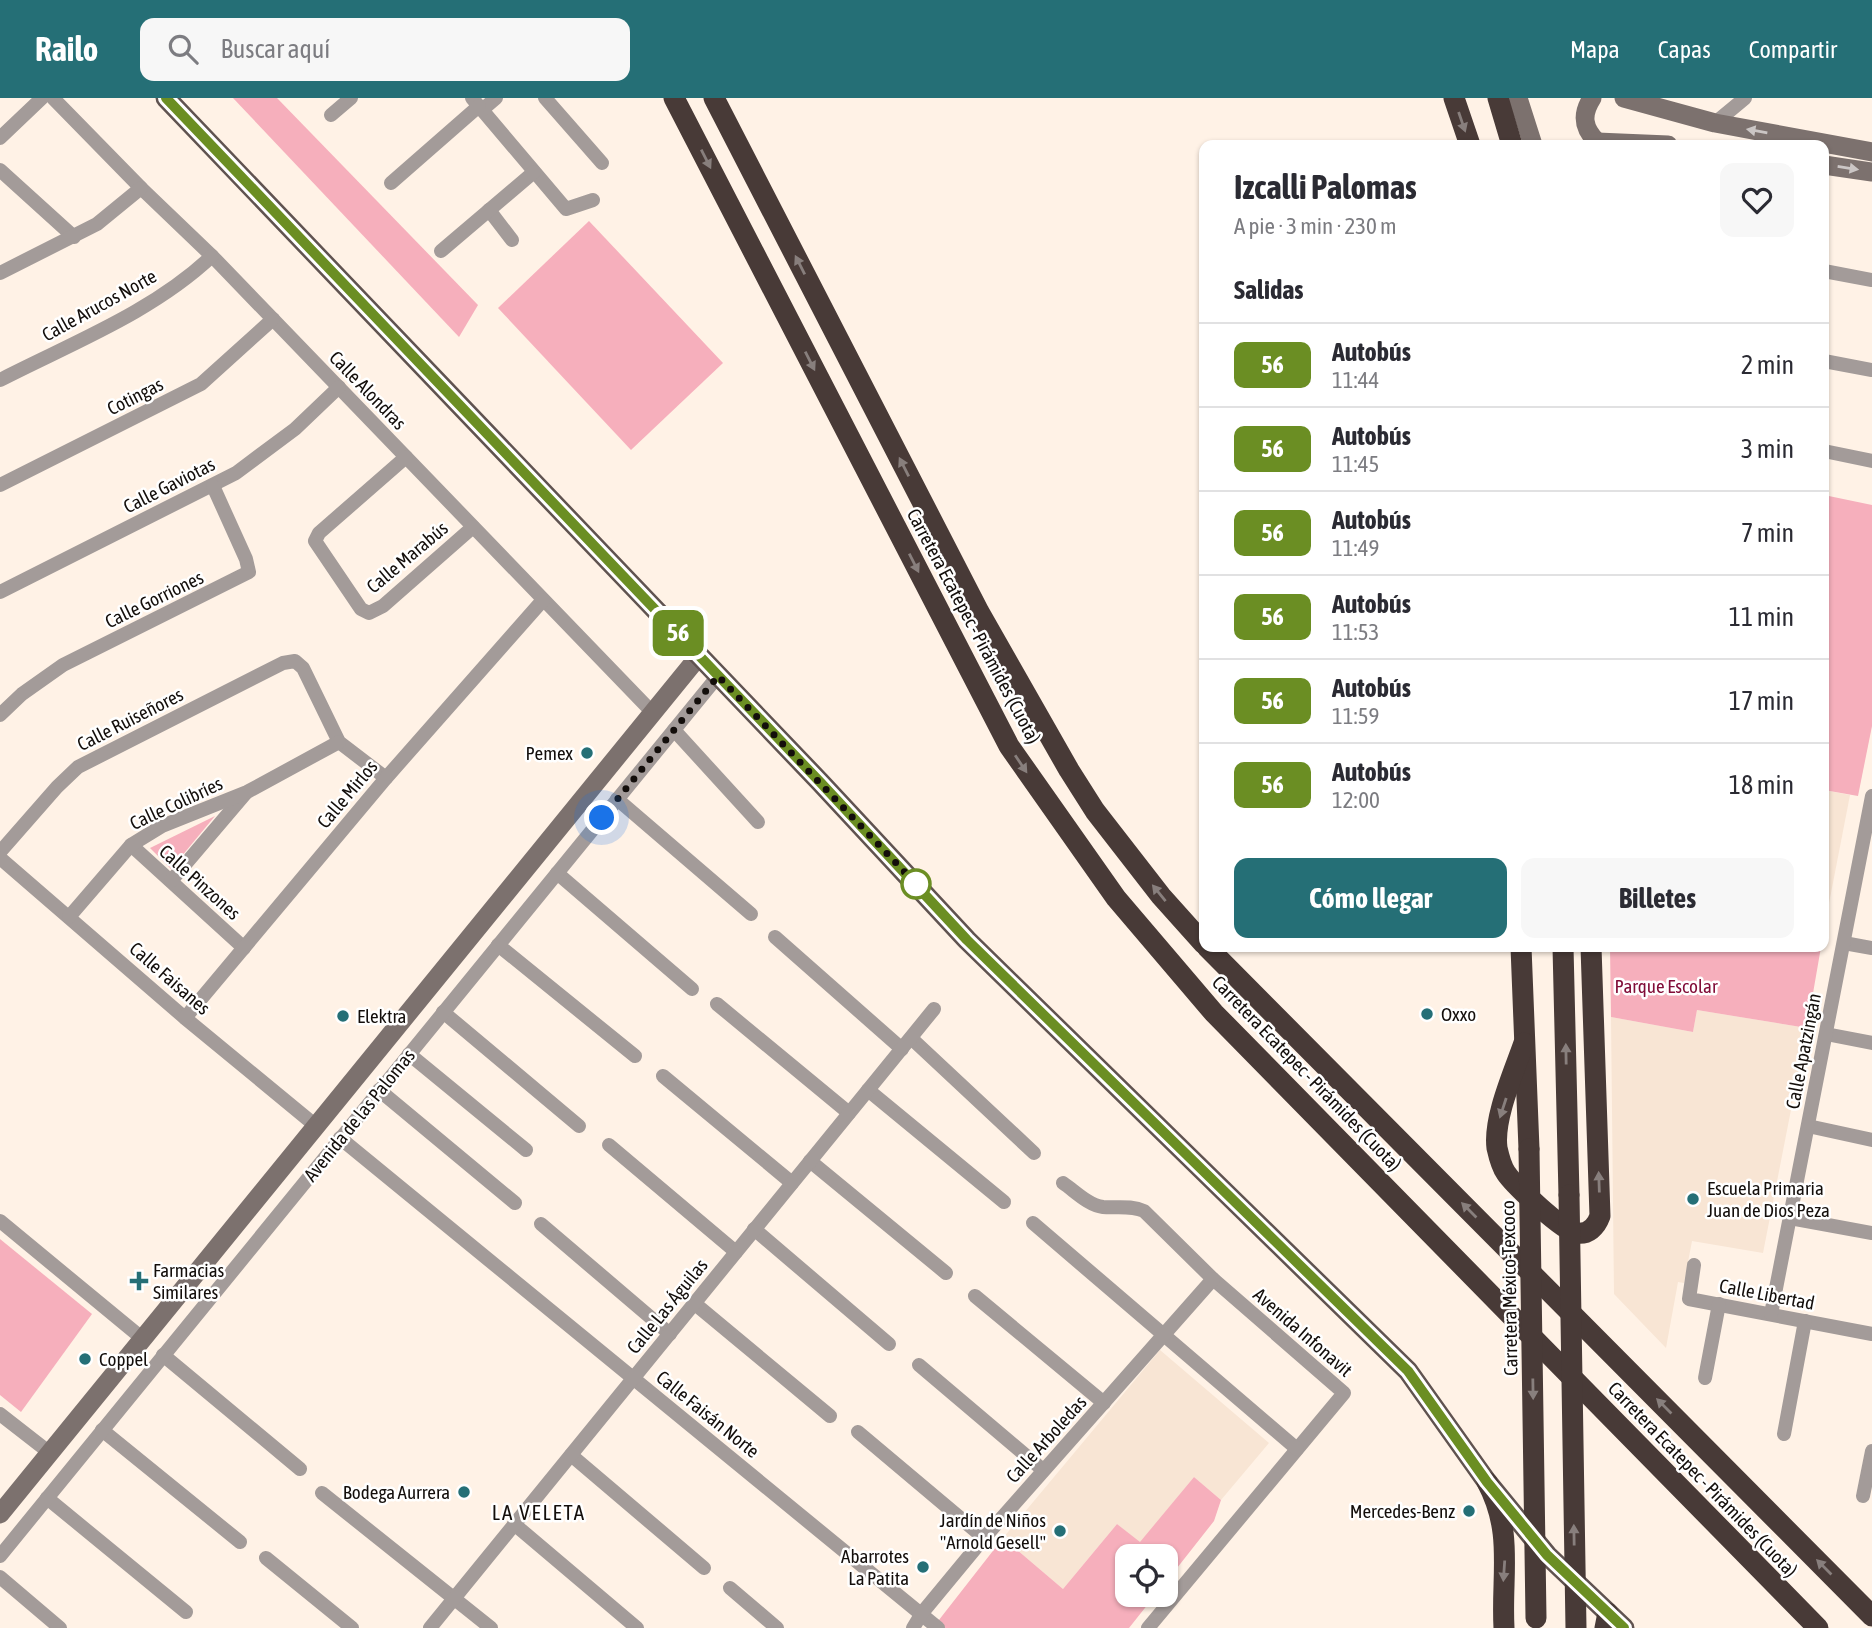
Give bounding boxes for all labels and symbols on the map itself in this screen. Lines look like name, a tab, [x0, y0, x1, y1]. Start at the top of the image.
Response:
one-way arrow	[1458, 111, 1468, 132]
one-way arrow	[1746, 125, 1768, 136]
one-way arrow	[700, 149, 711, 169]
one-way arrow	[1837, 163, 1859, 174]
one-way arrow	[795, 255, 806, 275]
street label: Calle Arucos Norte	[38, 265, 160, 345]
street label: Calle Alondras	[325, 346, 411, 434]
one-way arrow	[804, 351, 815, 371]
street label: Cotingas	[103, 372, 167, 419]
street label: Calle Gaviotas	[120, 452, 219, 517]
one-way arrow	[899, 457, 910, 477]
street label: Carretera Ecatepec - Pirámides (Cuota)	[903, 505, 1045, 747]
street label: Calle Marabús	[362, 517, 452, 597]
one-way arrow	[908, 553, 919, 573]
street label: Calle Gorriones	[101, 566, 207, 632]
line badge: 56	[646, 610, 710, 656]
street label: Calle Ruiseñores	[73, 683, 187, 755]
place label: Pemex	[525, 742, 573, 764]
marker: Pemex	[579, 745, 595, 761]
one-way arrow	[1014, 754, 1027, 773]
street label: Calle Mirlos	[312, 755, 382, 832]
street label: Calle Colibríes	[126, 772, 226, 834]
your location	[584, 800, 619, 835]
street label: Calle Pinzones	[155, 840, 245, 924]
unlabelled marker	[901, 869, 931, 899]
one-way arrow	[1152, 884, 1167, 901]
street label: Calle Faisanes	[125, 937, 215, 1019]
street label: Carretera Ecatepec - Pirámides (Cuota)	[1208, 971, 1406, 1175]
park label: Parque Escolar	[1614, 975, 1718, 997]
street label: Calle Apatzingán	[1781, 991, 1825, 1111]
place label: Oxxo	[1441, 1003, 1476, 1025]
place label: Elektra	[357, 1005, 406, 1027]
marker: Oxxo	[1419, 1006, 1435, 1022]
marker: Elektra	[335, 1008, 351, 1024]
one-way arrow	[1560, 1042, 1571, 1064]
street label: Avenida de las Palomas	[299, 1044, 419, 1186]
one-way arrow	[1497, 1098, 1508, 1119]
one-way arrow	[1594, 1171, 1605, 1193]
place label: Escuela Primaria Juan de Dios Peza	[1707, 1177, 1830, 1221]
marker: Escuela Primaria Juan de Dios Peza	[1685, 1191, 1701, 1207]
street label: Carretera México-Texcoco	[1496, 1200, 1522, 1376]
one-way arrow	[1460, 1201, 1477, 1218]
street label: Calle Las Águilas	[622, 1254, 712, 1358]
place label: Farmacias Similares	[153, 1259, 224, 1303]
marker: Farmacias Similares	[131, 1273, 147, 1289]
street label: Calle Libertad	[1717, 1274, 1817, 1314]
street label: Avenida Infonavit	[1249, 1283, 1357, 1381]
place label: Coppel	[99, 1348, 148, 1370]
marker: Coppel	[77, 1351, 93, 1367]
street label: Calle Faisán Norte	[652, 1366, 764, 1462]
street label: Carretera Ecatepec - Pirámides (Cuota)	[1604, 1377, 1802, 1581]
one-way arrow	[1527, 1378, 1539, 1400]
street label: Calle Arboledas	[1001, 1391, 1091, 1487]
one-way arrow	[1655, 1397, 1672, 1414]
place label: Bodega Aurrera	[343, 1481, 450, 1503]
marker: Bodega Aurrera	[456, 1484, 472, 1500]
district label: LA VELETA	[492, 1500, 586, 1524]
place label: Mercedes-Benz	[1350, 1500, 1455, 1522]
marker: Mercedes-Benz	[1461, 1503, 1477, 1519]
place label: Jardín de Niños "Arnold Gesell"	[940, 1509, 1046, 1553]
marker: Jardín de Niños "Arnold Gesell"	[1052, 1523, 1068, 1539]
one-way arrow	[1568, 1524, 1580, 1546]
place label: Abarrotes La Patita	[841, 1545, 909, 1589]
marker: Abarrotes La Patita	[915, 1559, 931, 1575]
one-way arrow	[1816, 1559, 1832, 1575]
one-way arrow	[1498, 1561, 1509, 1583]

